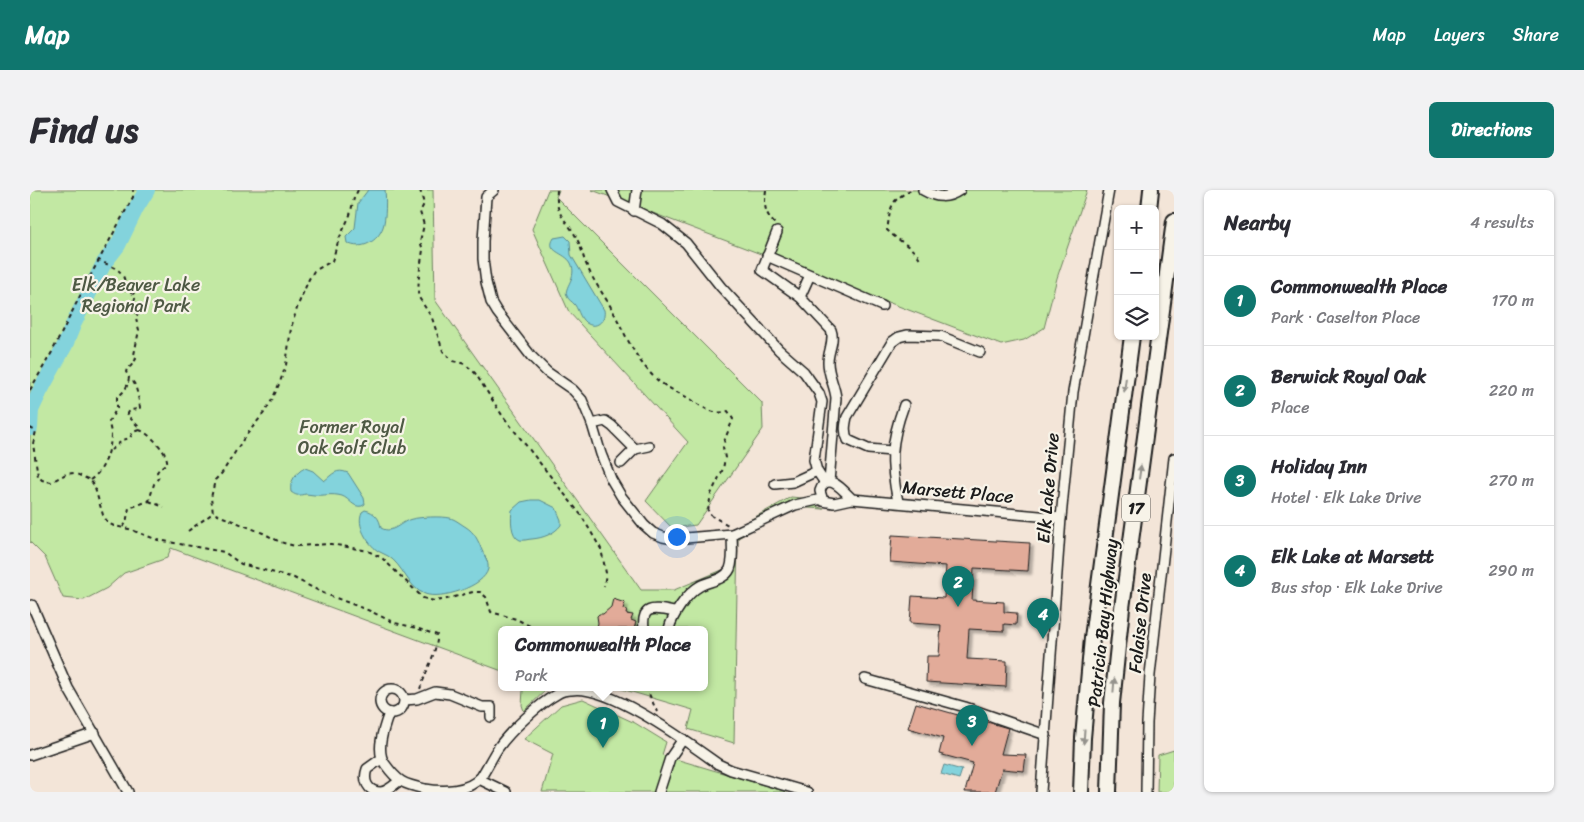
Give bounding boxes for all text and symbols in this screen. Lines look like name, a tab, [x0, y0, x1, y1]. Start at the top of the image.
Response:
text: Map	[25, 14, 69, 56]
text: Map	[1373, 19, 1406, 51]
text: Layers	[1434, 19, 1485, 51]
text: Share	[1513, 19, 1559, 51]
text: Find us	[30, 99, 138, 161]
button: Directions	[1429, 102, 1554, 158]
text: Nearby	[1224, 204, 1290, 242]
map controls	[1114, 205, 1159, 340]
button: +	[1114, 205, 1159, 250]
text: 4 results	[1470, 208, 1534, 237]
button: −	[1114, 250, 1159, 295]
park label: Elk/Beaver Lake Regional Park	[72, 269, 200, 322]
text: Commonwealth Place	[1271, 270, 1447, 303]
text: 1	[1237, 286, 1243, 315]
text: 170 m	[1491, 286, 1534, 315]
button: layers	[1114, 295, 1159, 340]
text: Park · Caselton Place	[1271, 303, 1420, 332]
text: Berwick Royal Oak	[1271, 360, 1426, 393]
text: 2	[1235, 376, 1245, 405]
text: 220 m	[1489, 376, 1534, 405]
one-way arrow	[1121, 377, 1129, 393]
text: Place	[1271, 393, 1310, 422]
park label: Former Royal Oak Golf Club	[298, 411, 407, 464]
street label: Elk Lake Drive	[1027, 431, 1069, 545]
text: Holiday Inn	[1271, 450, 1367, 483]
one-way arrow	[1137, 464, 1145, 480]
text: 3	[1236, 466, 1244, 495]
text: 270 m	[1489, 466, 1534, 495]
street label: Marsett Place	[901, 471, 1015, 513]
text: Hotel · Elk Lake Drive	[1271, 483, 1421, 512]
road number: 17	[1122, 494, 1150, 522]
your location	[664, 524, 690, 550]
street label: Patricia Bay Highway	[1078, 536, 1128, 709]
text: Elk Lake at Marsett	[1271, 540, 1434, 573]
text: 4	[1235, 556, 1245, 585]
text: 290 m	[1488, 556, 1534, 585]
pin: 2	[942, 566, 974, 607]
street label: Falaise Drive	[1119, 571, 1161, 675]
text: Bus stop · Elk Lake Drive	[1271, 573, 1443, 602]
pin: 4	[1027, 598, 1059, 639]
popup	[498, 626, 708, 691]
text: Commonwealth Place	[515, 628, 691, 661]
text: Park	[515, 661, 548, 690]
one-way arrow	[1110, 677, 1118, 693]
pin: 3	[956, 705, 988, 746]
pin: 1	[587, 707, 619, 748]
one-way arrow	[1079, 729, 1087, 745]

